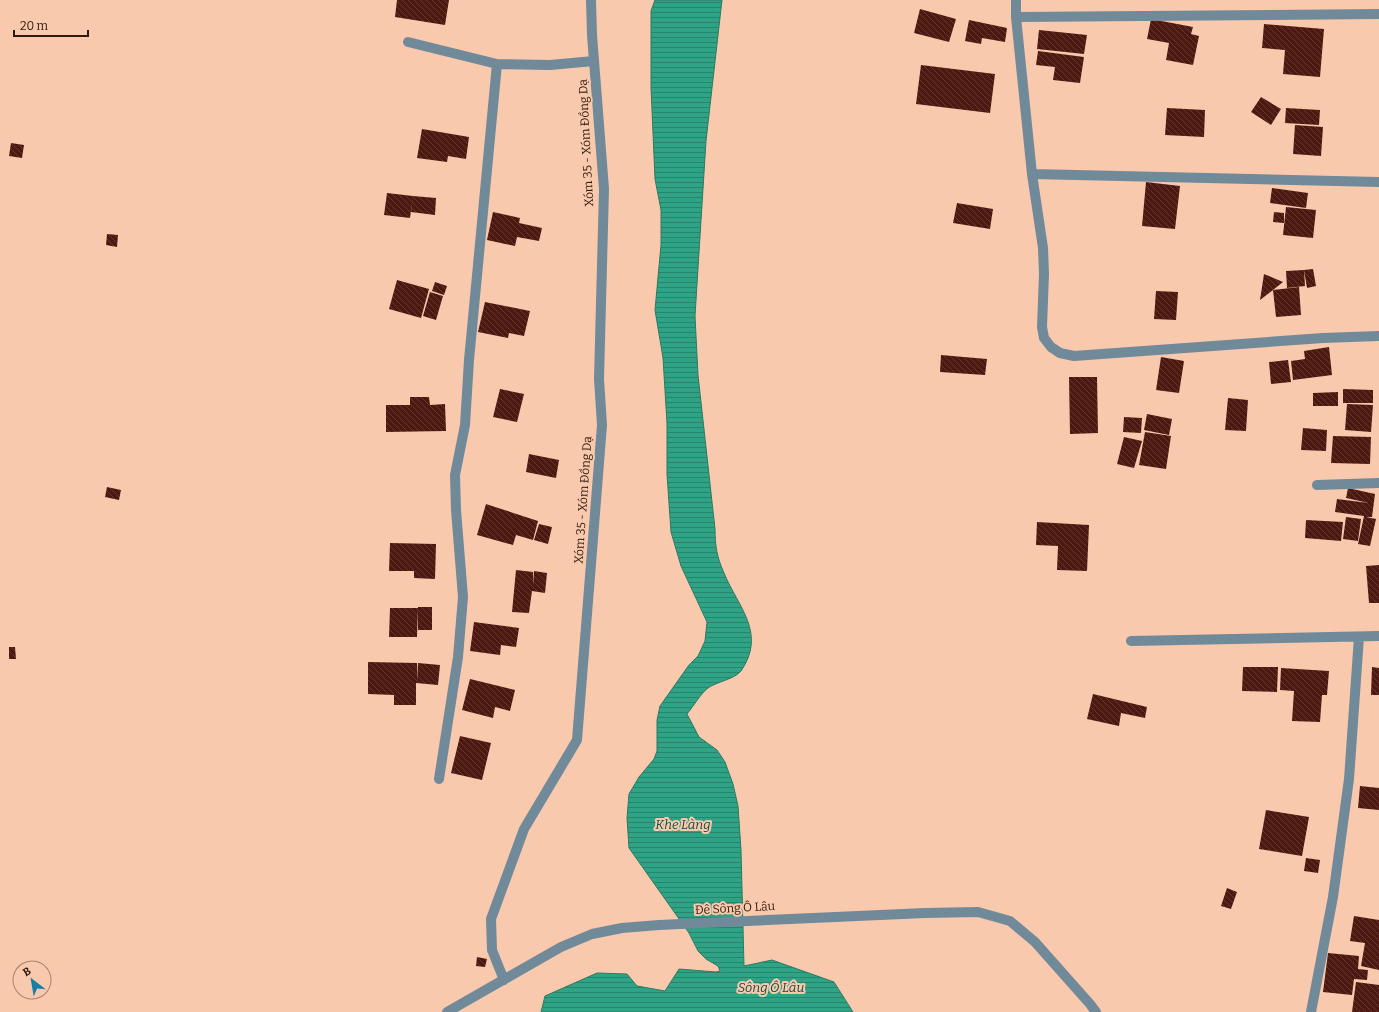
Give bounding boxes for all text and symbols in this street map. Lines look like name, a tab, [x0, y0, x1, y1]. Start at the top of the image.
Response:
scale bar	[14, 12, 88, 38]
text: 20 m	[20, 19, 49, 33]
street label: Xóm 35 - Xóm Đồng Dạ	[575, 78, 596, 207]
street label: Xóm 35 - Xóm Đồng Dạ	[571, 435, 594, 564]
water label: Khe Làng	[655, 817, 711, 832]
street label: Đê Sông Ô Lâu	[695, 897, 776, 917]
north arrow	[12, 960, 52, 1000]
text: B	[21, 964, 34, 979]
water label: Sông Ô Lâu	[738, 980, 804, 995]

